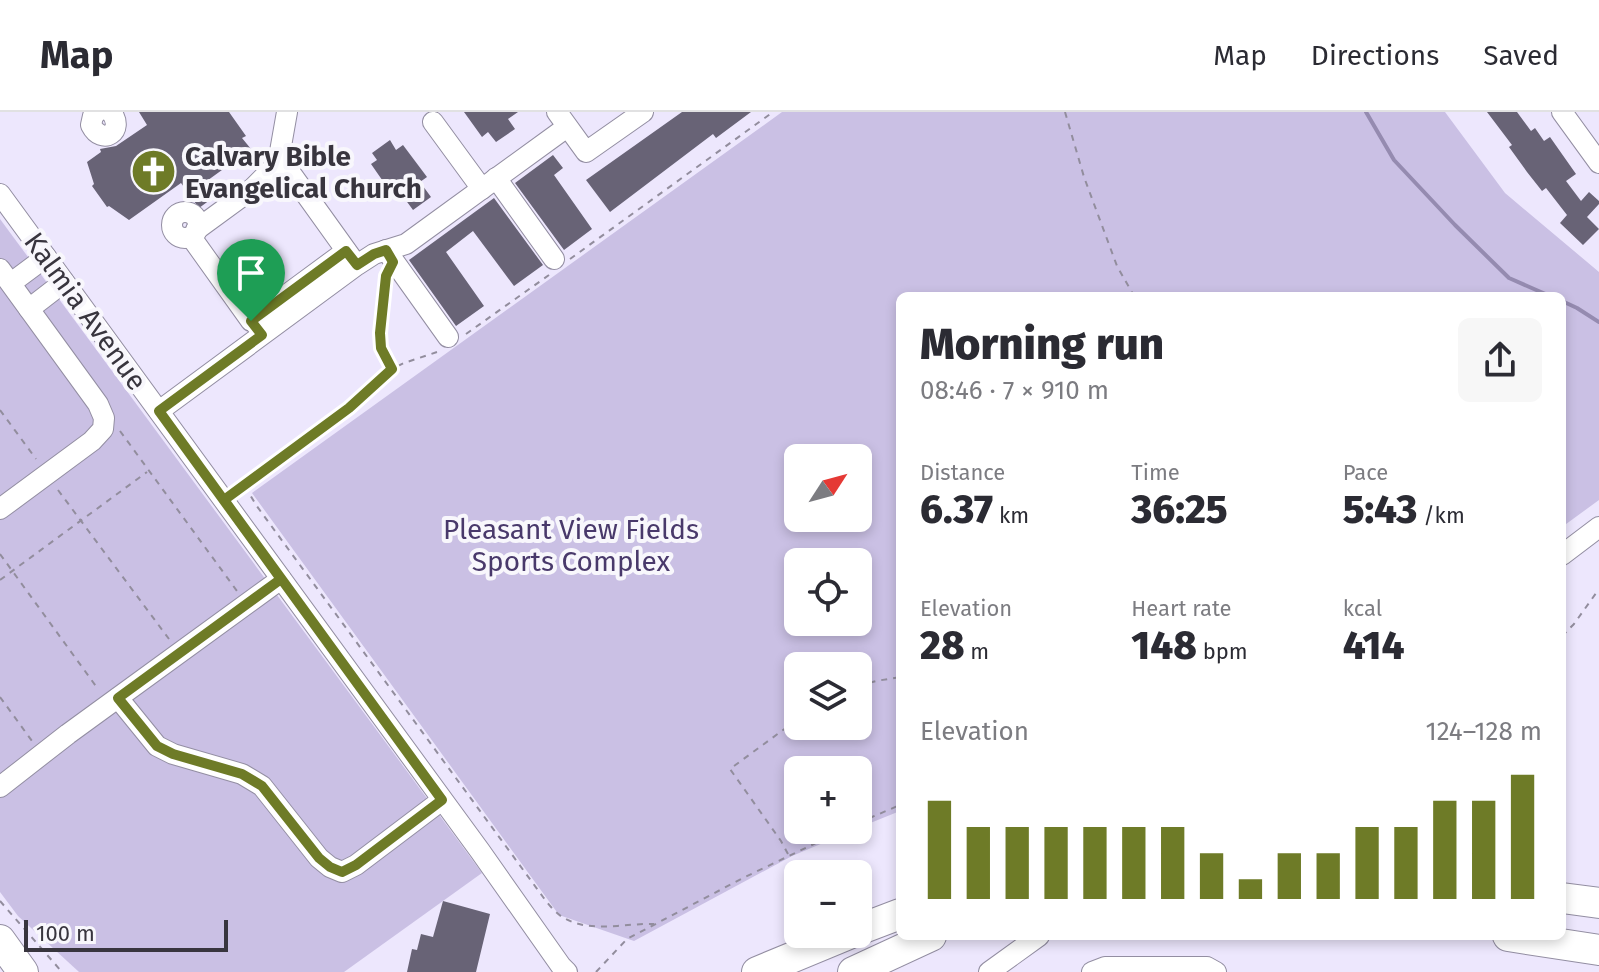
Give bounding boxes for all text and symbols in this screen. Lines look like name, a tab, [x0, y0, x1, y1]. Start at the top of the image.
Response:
text: Map	[40, 32, 113, 78]
text: Map	[1213, 39, 1267, 72]
text: Directions	[1311, 39, 1439, 72]
text: Saved	[1483, 39, 1559, 72]
place label: Calvary Bible Evangelical Church	[185, 140, 422, 205]
church icon: Calvary Bible Evangelical Church	[130, 148, 178, 196]
street label: Kalmia Avenue	[17, 226, 154, 397]
pin	[217, 239, 285, 321]
icon: arrive	[229, 251, 273, 295]
text: Morning run	[920, 318, 1164, 371]
button: share	[1458, 318, 1542, 402]
text: 08:46 · 7 × 910 m	[920, 375, 1109, 406]
north arrow	[784, 444, 872, 532]
map controls	[784, 444, 872, 948]
text: Distance	[920, 459, 1005, 486]
text: Time	[1131, 459, 1180, 486]
text: Pace	[1343, 459, 1388, 486]
text: 6.37	[920, 486, 993, 534]
text: 36:25	[1131, 486, 1228, 534]
text: 5:43	[1343, 486, 1417, 534]
text: km	[993, 502, 1029, 529]
text: /km	[1417, 502, 1465, 529]
park label: Pleasant View Fields Sports Complex	[443, 513, 699, 578]
button: locate	[784, 548, 872, 636]
text: Elevation	[920, 595, 1012, 622]
text: Heart rate	[1131, 595, 1232, 622]
text: kcal	[1343, 595, 1382, 622]
text: 28	[920, 622, 965, 670]
text: 148	[1131, 622, 1197, 670]
text: 414	[1343, 622, 1405, 670]
text: m	[965, 638, 989, 665]
text: bpm	[1197, 638, 1248, 665]
button: layers	[784, 652, 872, 740]
text: Elevation	[920, 716, 1029, 747]
text: 124–128 m	[1425, 716, 1542, 747]
button: +	[784, 756, 872, 844]
button: −	[784, 860, 872, 948]
scale bar	[24, 916, 228, 952]
text: 100 m	[36, 920, 95, 947]

